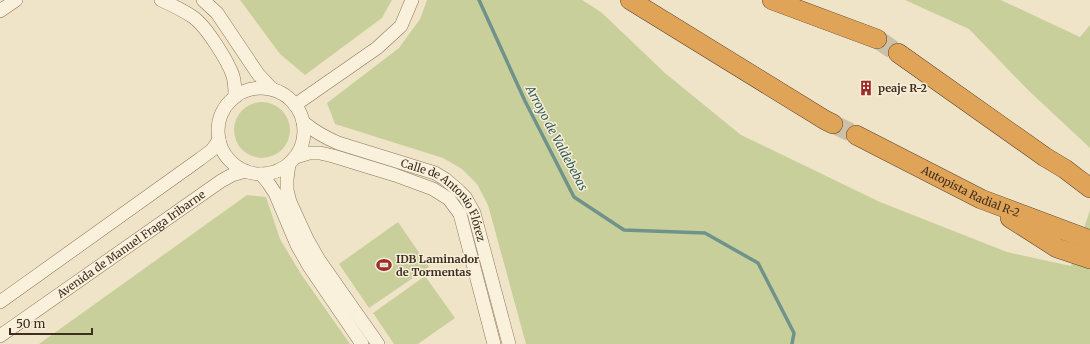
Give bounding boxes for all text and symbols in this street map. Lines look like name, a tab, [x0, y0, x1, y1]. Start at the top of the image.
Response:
building icon: peaje R-2	[857, 79, 875, 97]
place label: peaje R-2	[878, 81, 927, 95]
water label: Arroyo de Valdebebas	[522, 82, 591, 193]
street label: Calle de Antonio Flórez	[399, 156, 488, 243]
street label: Autopista Radial R-2	[918, 162, 1022, 220]
street label: Avenida de Manuel Fraga Iribarne	[53, 187, 208, 302]
place label: IDB Laminador de Tormentas	[396, 252, 479, 279]
sports icon: IDB Laminador de Tormentas	[375, 256, 393, 274]
scale bar	[10, 310, 92, 336]
text: 50 m	[16, 316, 45, 331]

